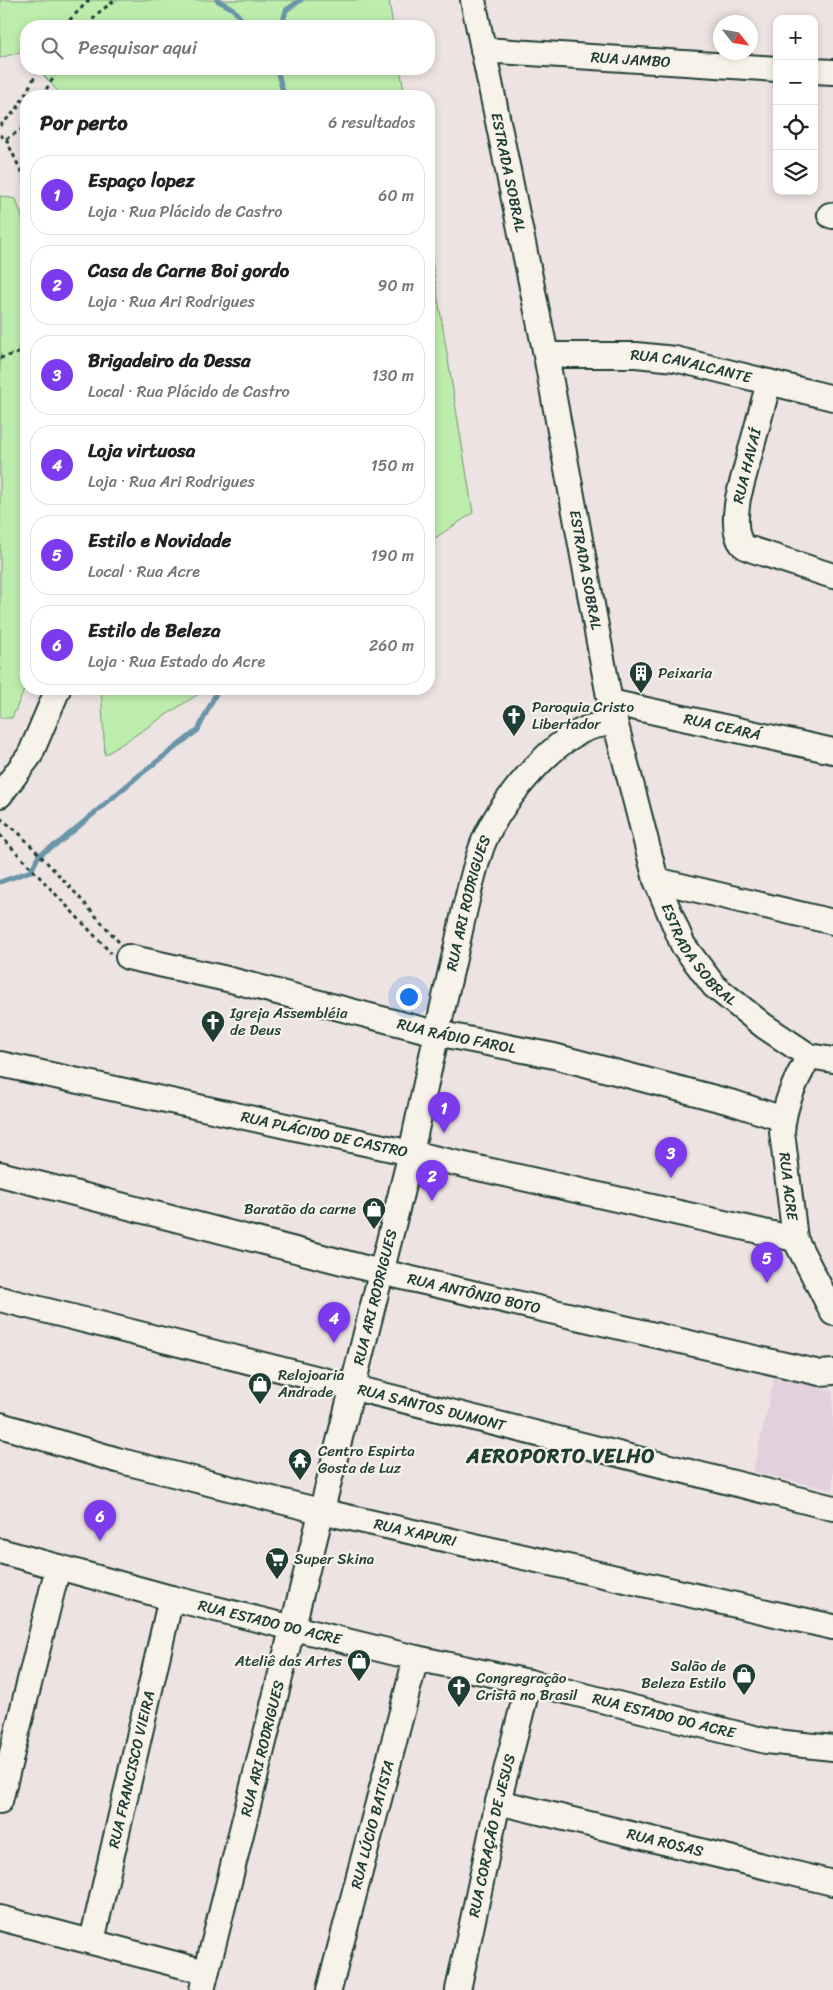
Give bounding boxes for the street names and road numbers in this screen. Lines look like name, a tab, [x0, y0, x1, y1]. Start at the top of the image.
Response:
street label: RUA JAMBO	[590, 44, 672, 75]
street label: ESTRADA SOBRAL	[483, 110, 533, 235]
street label: RUA CAVALCANTE	[630, 342, 756, 391]
street label: RUA HAVAÍ	[725, 424, 769, 507]
street label: ESTRADA SOBRAL	[562, 508, 609, 632]
street label: RUA CEARÁ	[681, 706, 765, 748]
street label: RUA ARI RODRIGUES	[438, 831, 498, 974]
street label: ESTRADA SOBRAL	[654, 899, 742, 1012]
street label: RUA RÁDIO FAROL	[394, 1010, 518, 1061]
street label: RUA PLÁCIDO DE CASTRO	[239, 1104, 411, 1165]
street label: RUA ACRE	[772, 1151, 806, 1223]
street label: RUA ARI RODRIGUES	[346, 1226, 405, 1368]
street label: RUA ANTÔNIO BOTO	[405, 1266, 544, 1321]
street label: RUA SANTOS DUMONT	[355, 1376, 510, 1439]
street label: RUA XAPURI	[371, 1511, 459, 1555]
street label: RUA ESTADO DO ACRE	[195, 1592, 346, 1653]
street label: RUA ARI RODRIGUES	[233, 1677, 292, 1819]
street label: RUA ESTADO DO ACRE	[589, 1685, 740, 1746]
street label: RUA FRANCISCO VIEIRA	[101, 1688, 162, 1851]
street label: RUA CORAÇÃO DE JESUS	[461, 1751, 523, 1920]
street label: RUA LÚCIO BATISTA	[343, 1757, 402, 1892]
street label: RUA ROSAS	[624, 1821, 707, 1864]

